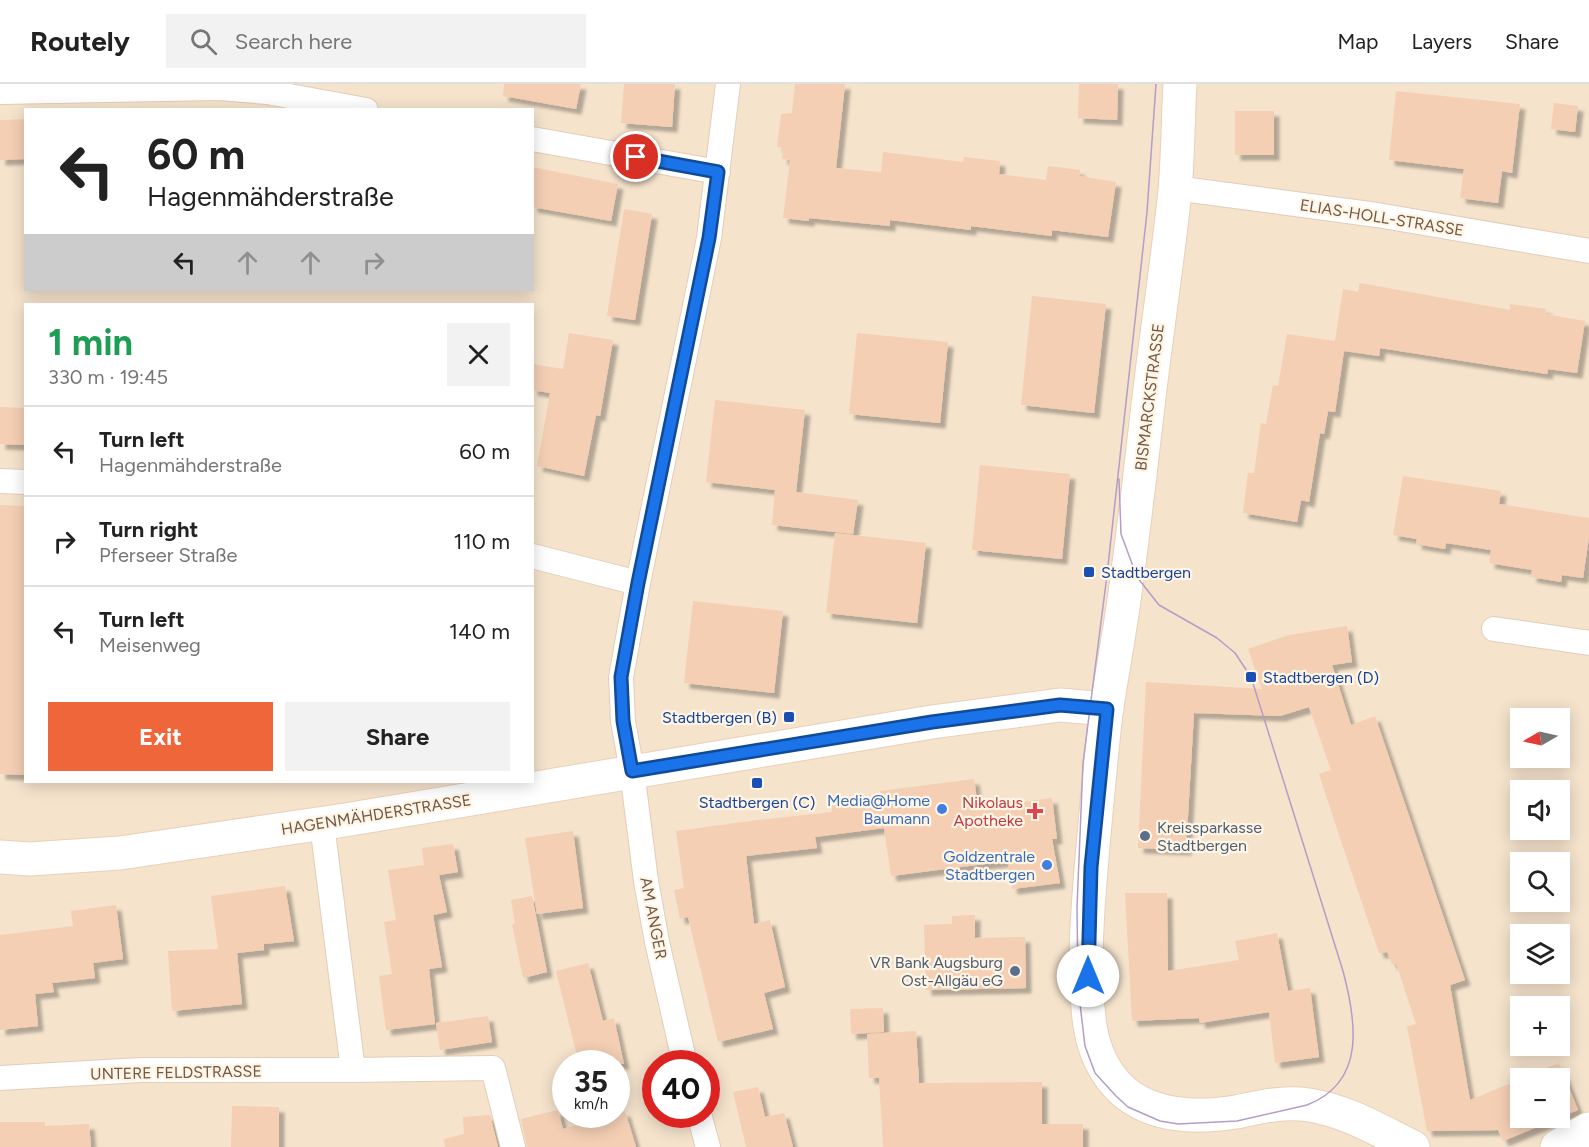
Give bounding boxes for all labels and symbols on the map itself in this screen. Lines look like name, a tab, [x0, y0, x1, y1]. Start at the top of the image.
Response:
pin	[610, 131, 661, 182]
street label: ELIAS-HOLL-STRASSE	[1299, 195, 1465, 240]
street label: BISMARCKSTRASSE	[1131, 322, 1168, 472]
place label: Stadtbergen	[1101, 563, 1191, 582]
marker: Stadtbergen	[1082, 565, 1096, 579]
place label: Stadtbergen (D)	[1263, 668, 1379, 687]
marker: Stadtbergen (D)	[1244, 670, 1258, 684]
place label: Stadtbergen (B)	[662, 708, 777, 727]
north arrow	[1510, 708, 1570, 768]
marker: Stadtbergen (B)	[782, 710, 796, 724]
marker: Stadtbergen (C)	[750, 776, 764, 790]
street label: HAGENMÄHDERSTRASSE	[280, 790, 472, 839]
place label: Media@Home Baumann	[827, 791, 930, 828]
place label: Stadtbergen (C)	[699, 793, 815, 812]
place label: Nikolaus Apotheke	[953, 793, 1023, 830]
marker: Media@Home Baumann	[935, 802, 949, 816]
marker: Nikolaus Apotheke	[1028, 804, 1042, 818]
place label: Kreissparkasse Stadtbergen	[1157, 818, 1262, 855]
marker: Kreissparkasse Stadtbergen	[1138, 829, 1152, 843]
place label: Goldzentrale Stadtbergen	[943, 847, 1035, 884]
marker: Goldzentrale Stadtbergen	[1040, 858, 1054, 872]
street label: AM ANGER	[636, 875, 671, 961]
position arrow	[1056, 944, 1120, 1008]
place label: VR Bank Augsburg Ost-Allgäu eG	[870, 953, 1003, 990]
marker: VR Bank Augsburg Ost-Allgäu eG	[1008, 964, 1022, 978]
speed limit sign: 40	[642, 1050, 720, 1128]
street label: UNTERE FELDSTRASSE	[90, 1062, 262, 1083]

